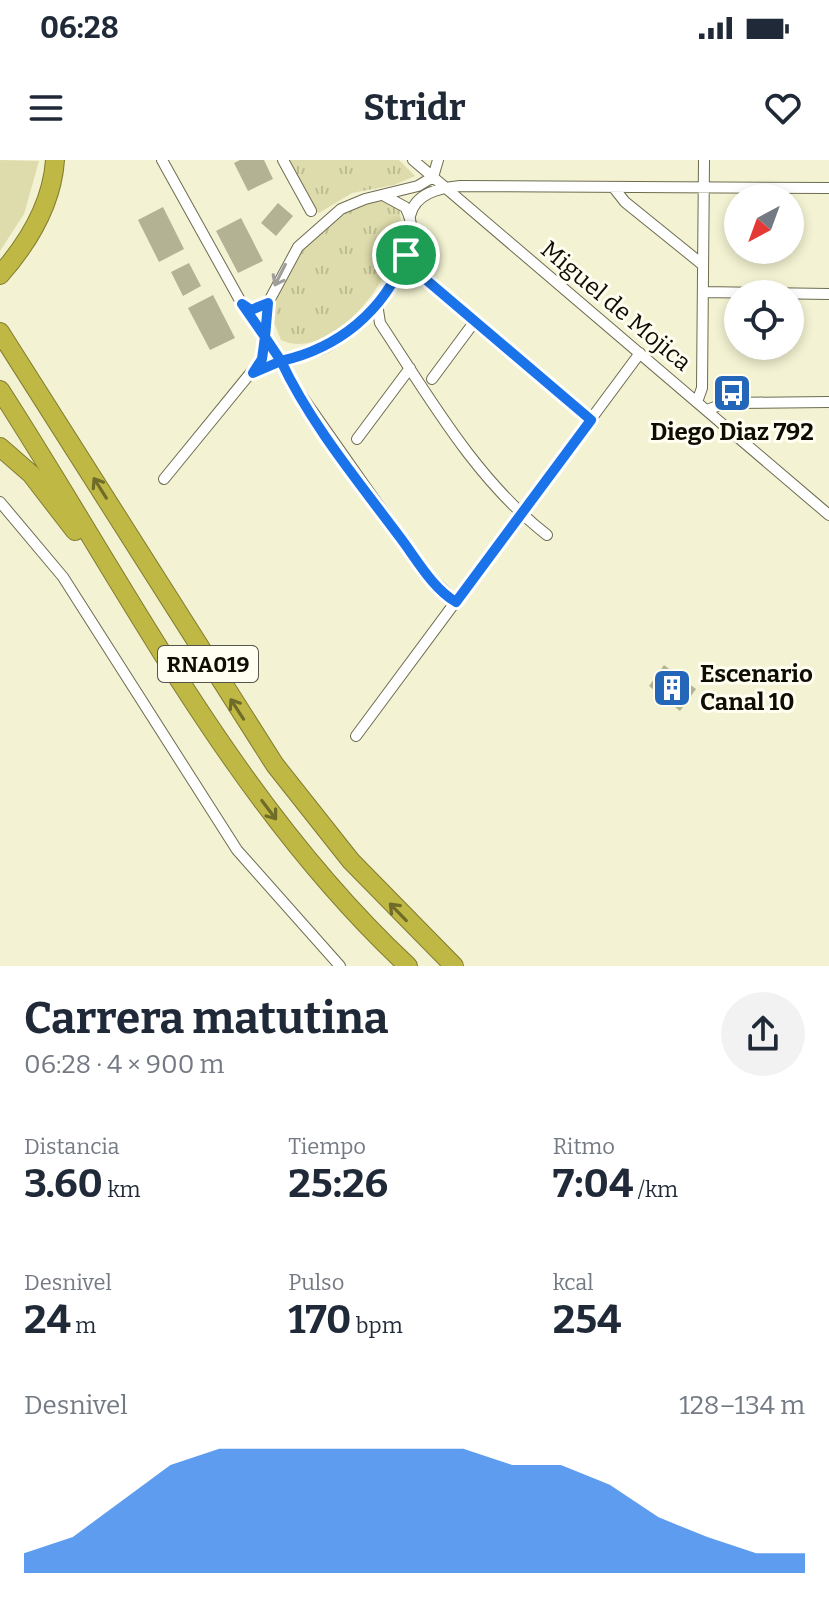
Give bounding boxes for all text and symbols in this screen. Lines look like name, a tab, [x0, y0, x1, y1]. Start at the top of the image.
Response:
text: 06:28	[40, 10, 119, 46]
icon: menu	[24, 86, 68, 130]
text: Stridr	[363, 86, 466, 130]
icon: heart	[761, 86, 805, 130]
north arrow	[724, 184, 804, 264]
map controls	[724, 184, 804, 360]
pin	[372, 221, 440, 289]
icon: arrive	[384, 233, 428, 277]
street label: Miguel de Mojica	[535, 235, 697, 377]
one-way arrow	[272, 263, 287, 287]
button: locate	[724, 280, 804, 360]
bus stop icon: Diego Diaz 792	[711, 372, 753, 414]
place label: Diego Diaz 792	[650, 418, 814, 446]
one-way arrow	[91, 477, 107, 500]
road number: RNA019	[158, 646, 258, 682]
place label: Escenario Canal 10	[700, 660, 813, 716]
building icon: Escenario Canal 10	[651, 667, 693, 709]
one-way arrow	[228, 698, 245, 720]
one-way arrow	[260, 798, 277, 820]
one-way arrow	[389, 903, 408, 922]
text: Carrera matutina	[24, 992, 388, 1045]
button: share	[721, 992, 805, 1076]
text: 06:28 · 4 × 900 m	[24, 1049, 224, 1080]
text: Distancia	[24, 1133, 120, 1160]
text: Tiempo	[288, 1133, 366, 1160]
text: Ritmo	[553, 1133, 615, 1160]
text: 3.60	[24, 1160, 103, 1208]
text: 25:26	[288, 1160, 388, 1208]
text: 7:04	[553, 1160, 633, 1208]
text: km	[103, 1176, 141, 1203]
text: /km	[633, 1176, 678, 1203]
text: Desnivel	[24, 1269, 112, 1296]
text: Pulso	[288, 1269, 344, 1296]
text: kcal	[553, 1269, 594, 1296]
text: 24	[24, 1296, 71, 1344]
text: 170	[288, 1296, 351, 1344]
text: 254	[553, 1296, 621, 1344]
text: m	[71, 1312, 96, 1339]
text: bpm	[351, 1312, 403, 1339]
text: Desnivel	[24, 1390, 128, 1421]
text: 128–134 m	[679, 1390, 805, 1421]

